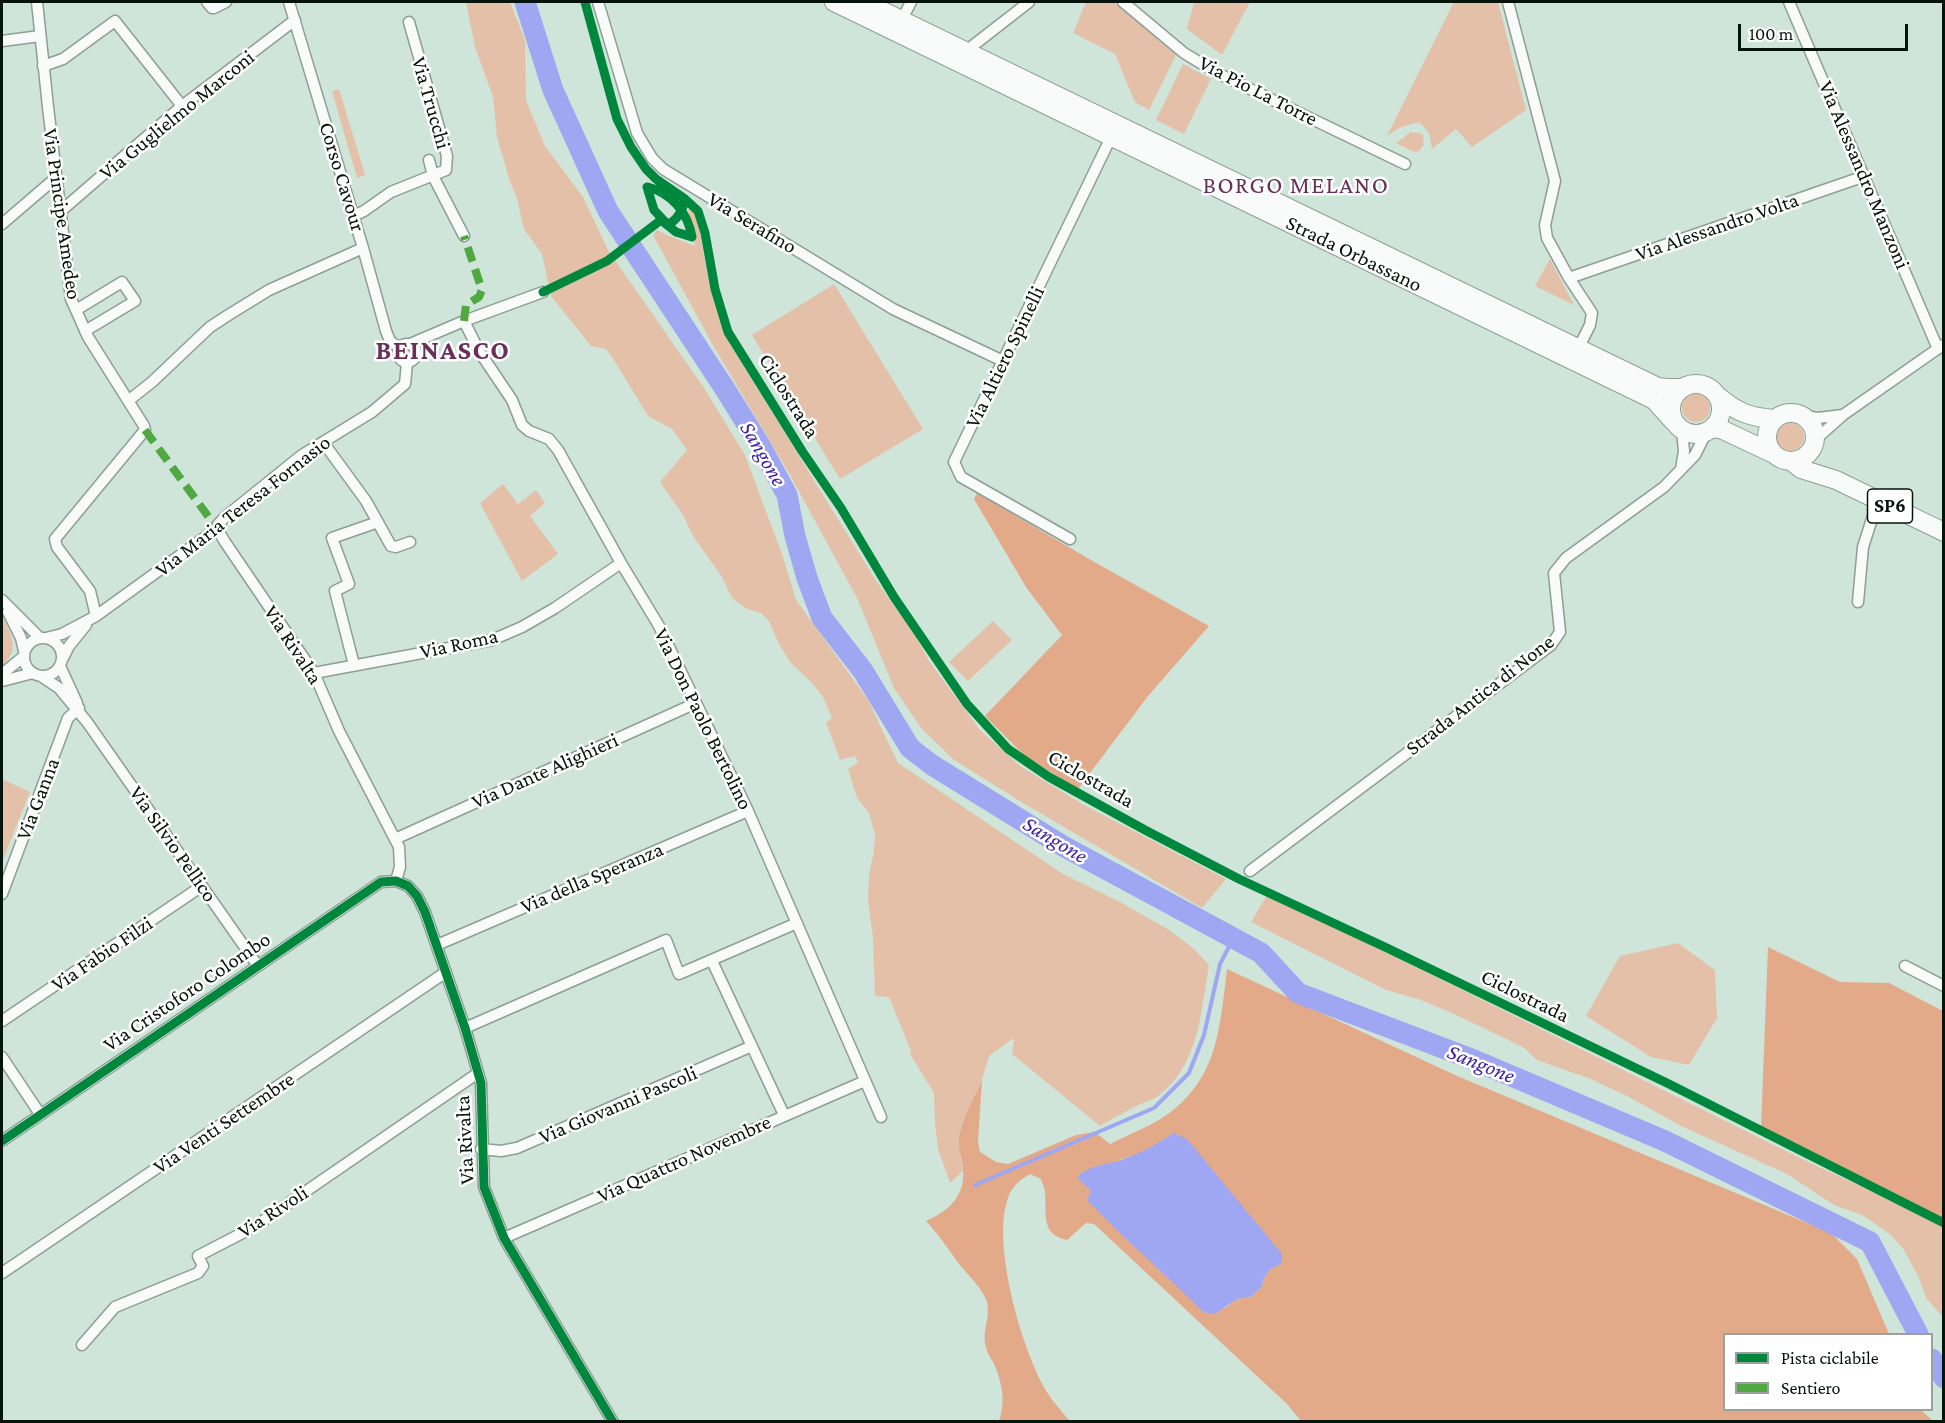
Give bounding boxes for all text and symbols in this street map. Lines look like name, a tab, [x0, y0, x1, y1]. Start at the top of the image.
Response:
scale bar	[1741, 12, 1910, 50]
text: 100 m	[1749, 24, 1793, 44]
street label: Via Guglielmo Marconi	[94, 45, 260, 185]
street label: Via Pio La Torre	[1194, 50, 1322, 132]
street label: Via Trucchi	[406, 54, 456, 152]
street label: Via Alessandro Manzoni	[1813, 77, 1915, 273]
street label: Corso Cavour	[313, 119, 371, 235]
street label: Via Principe Amedeo	[38, 127, 86, 301]
district label: BORGO MELANO	[1203, 172, 1389, 200]
street label: Via Serafino	[703, 187, 801, 259]
street label: Via Alessandro Volta	[1632, 187, 1802, 267]
street label: Strada Orbassano	[1282, 210, 1426, 298]
street label: Via Altiero Spinelli	[960, 282, 1050, 432]
district label: BEINASCO	[376, 335, 510, 367]
street label: Ciclostrada	[753, 349, 825, 443]
water label: Sangone	[734, 417, 792, 491]
street label: Via Maria Teresa Fornasio	[150, 430, 336, 582]
road number: SP6	[1868, 489, 1912, 523]
street label: Via Rivalta	[258, 601, 328, 689]
street label: Via Roma	[418, 623, 500, 665]
street label: Via Don Paolo Bertolino	[648, 624, 758, 814]
street label: Strada Antica di None	[1401, 629, 1559, 761]
street label: Via Dante Alighieri	[468, 727, 622, 815]
street label: Ciclostrada	[1043, 744, 1139, 814]
street label: Via Ganna	[11, 754, 65, 844]
street label: Via Silvio Pellico	[124, 781, 222, 907]
water label: Sangone	[1018, 811, 1092, 869]
street label: Via della Speranza	[517, 837, 667, 919]
street label: Via Fabio Filzi	[47, 911, 157, 997]
street label: Via Cristoforo Colombo	[99, 927, 275, 1057]
street label: Ciclostrada	[1477, 964, 1573, 1028]
water label: Sangone	[1443, 1039, 1519, 1089]
street label: Via Giovanni Pascoli	[535, 1060, 701, 1150]
street label: Via Venti Settembre	[149, 1066, 299, 1180]
street label: Via Rivalta	[450, 1095, 480, 1185]
street label: Via Quattro Novembre	[593, 1109, 775, 1209]
street label: Via Rivoli	[233, 1180, 313, 1244]
legend	[1723, 1333, 1933, 1411]
text: Pista ciclabile	[1781, 1348, 1879, 1368]
text: Sentiero	[1781, 1378, 1841, 1398]

